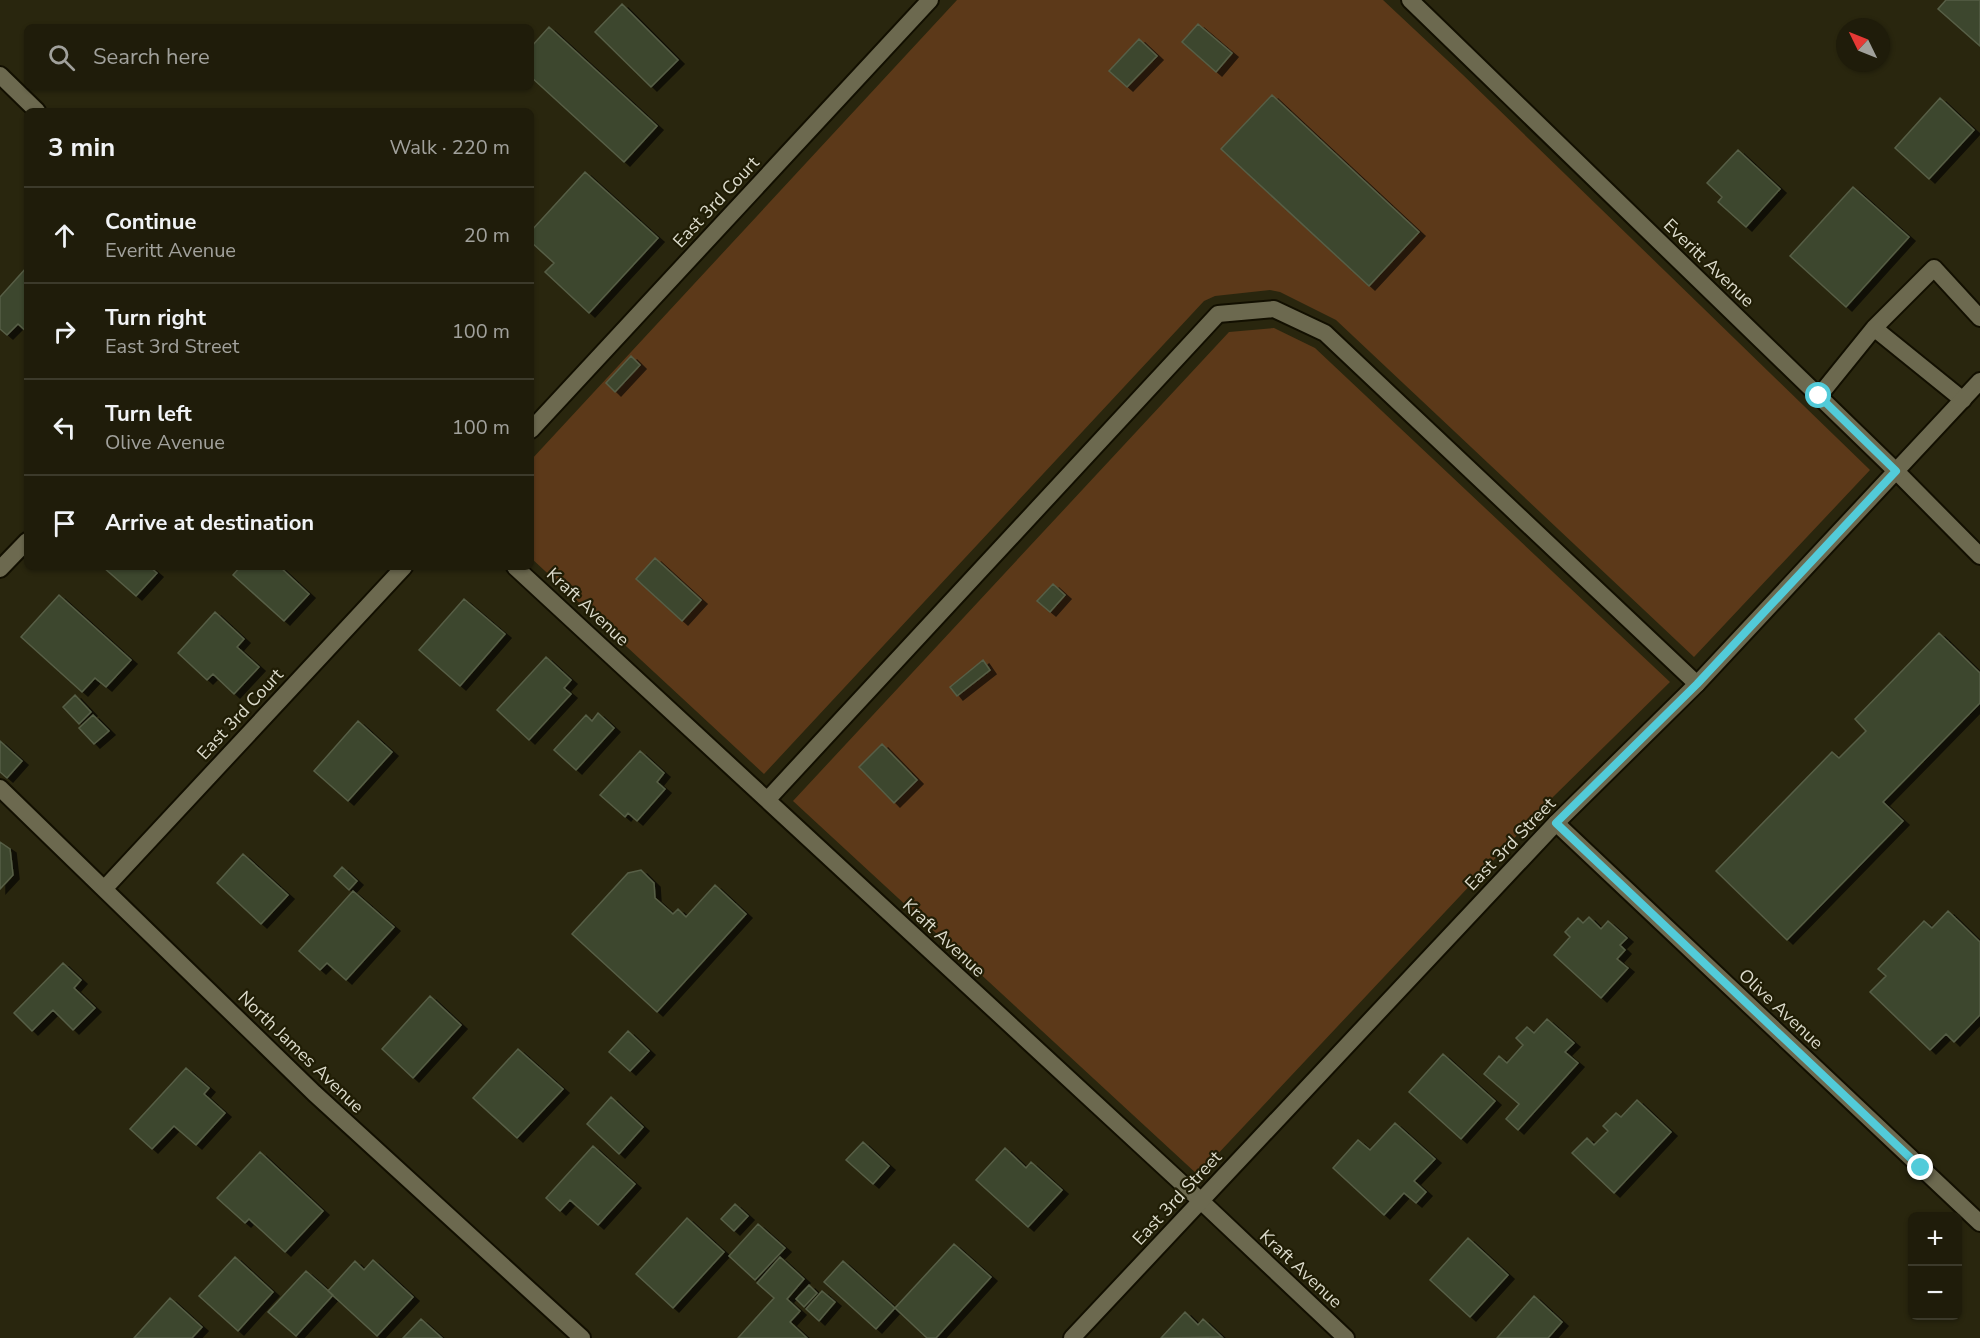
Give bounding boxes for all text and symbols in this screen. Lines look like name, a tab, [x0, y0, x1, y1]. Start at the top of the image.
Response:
north arrow	[1836, 18, 1890, 72]
search box	[24, 24, 534, 90]
icon: search	[45, 41, 78, 74]
text: Search here	[93, 42, 210, 72]
text: 3 min	[48, 130, 115, 165]
text: Walk · 220 m	[390, 134, 510, 161]
street label: East 3rd Court	[668, 151, 765, 253]
text: Continue	[105, 207, 196, 237]
street label: Everitt Avenue	[1658, 213, 1760, 313]
icon: ahead	[48, 219, 81, 252]
text: 20 m	[464, 222, 510, 249]
text: Everitt Avenue	[105, 237, 236, 264]
text: Turn right	[105, 303, 206, 333]
icon: right	[48, 315, 81, 348]
text: 100 m	[452, 318, 510, 345]
text: East 3rd Street	[105, 333, 239, 360]
route start	[1805, 382, 1831, 408]
text: Turn left	[105, 399, 192, 429]
icon: left	[48, 411, 81, 444]
text: 100 m	[452, 414, 510, 441]
text: Olive Avenue	[105, 429, 225, 456]
icon: arrive	[48, 507, 81, 540]
text: Arrive at destination	[105, 508, 314, 538]
street label: Kraft Avenue	[541, 562, 635, 652]
street label: East 3rd Court	[192, 663, 289, 765]
street label: East 3rd Street	[1459, 792, 1561, 896]
street label: Kraft Avenue	[897, 893, 991, 983]
street label: Olive Avenue	[1733, 963, 1829, 1055]
street label: North James Avenue	[233, 986, 369, 1118]
street label: East 3rd Street	[1127, 1145, 1227, 1250]
route end	[1907, 1154, 1933, 1180]
map controls	[1908, 1212, 1962, 1320]
button: +	[1908, 1212, 1962, 1266]
street label: Kraft Avenue	[1254, 1224, 1348, 1314]
button: −	[1908, 1266, 1962, 1320]

